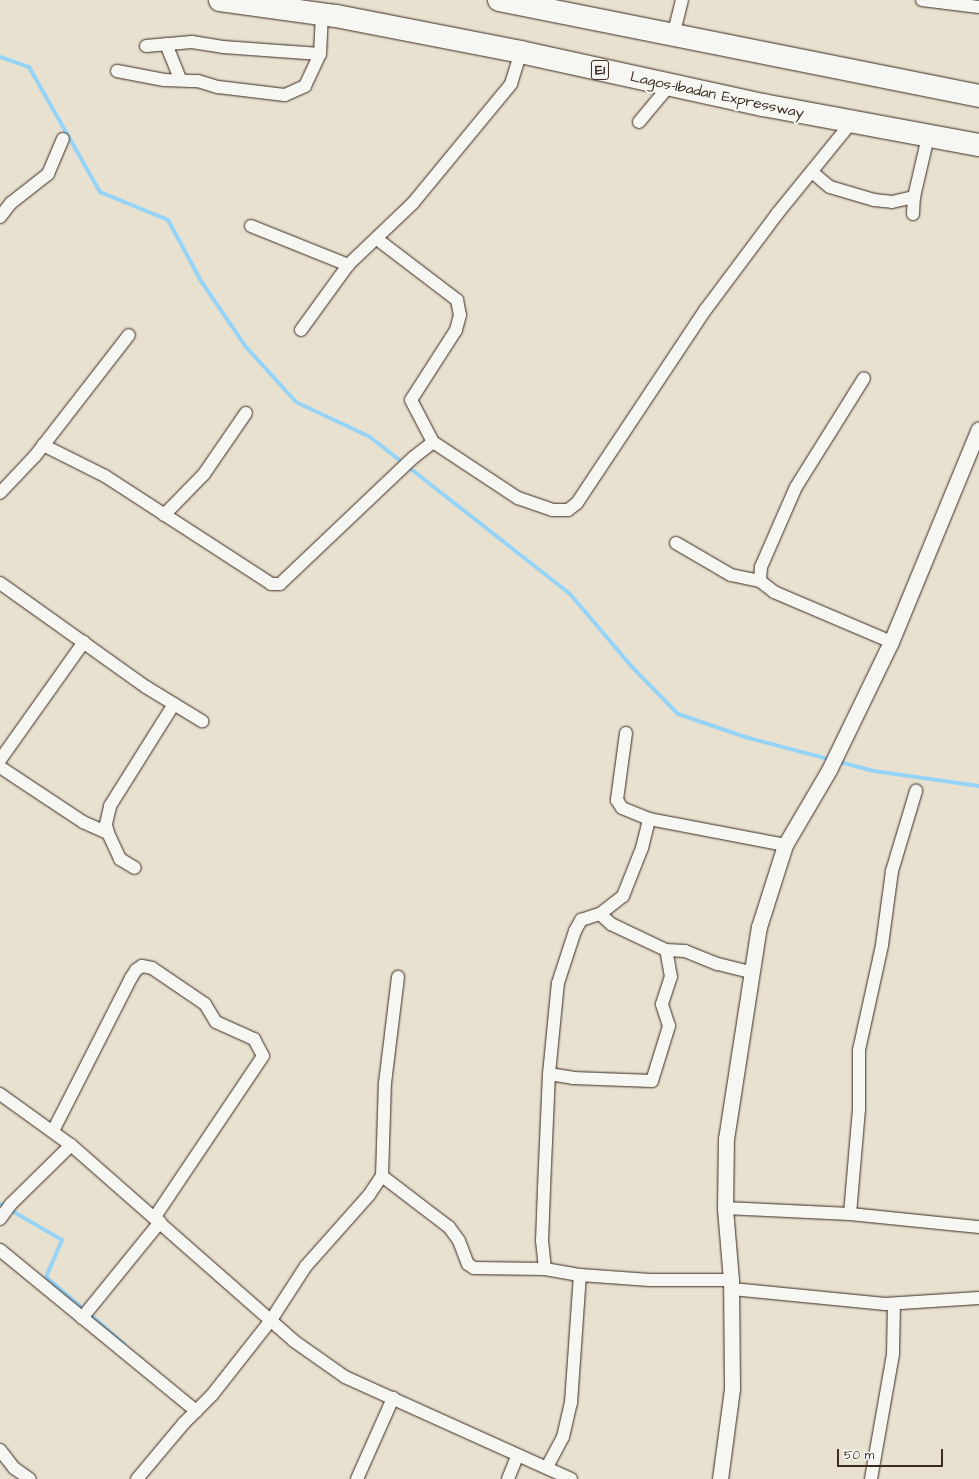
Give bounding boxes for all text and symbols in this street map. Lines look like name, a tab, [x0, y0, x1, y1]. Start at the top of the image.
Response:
road number: E1	[590, 58, 610, 82]
street label: Lagos-Ibadan Expressway	[628, 68, 806, 122]
scale bar	[839, 1441, 945, 1467]
text: 50 m	[844, 1447, 874, 1464]

